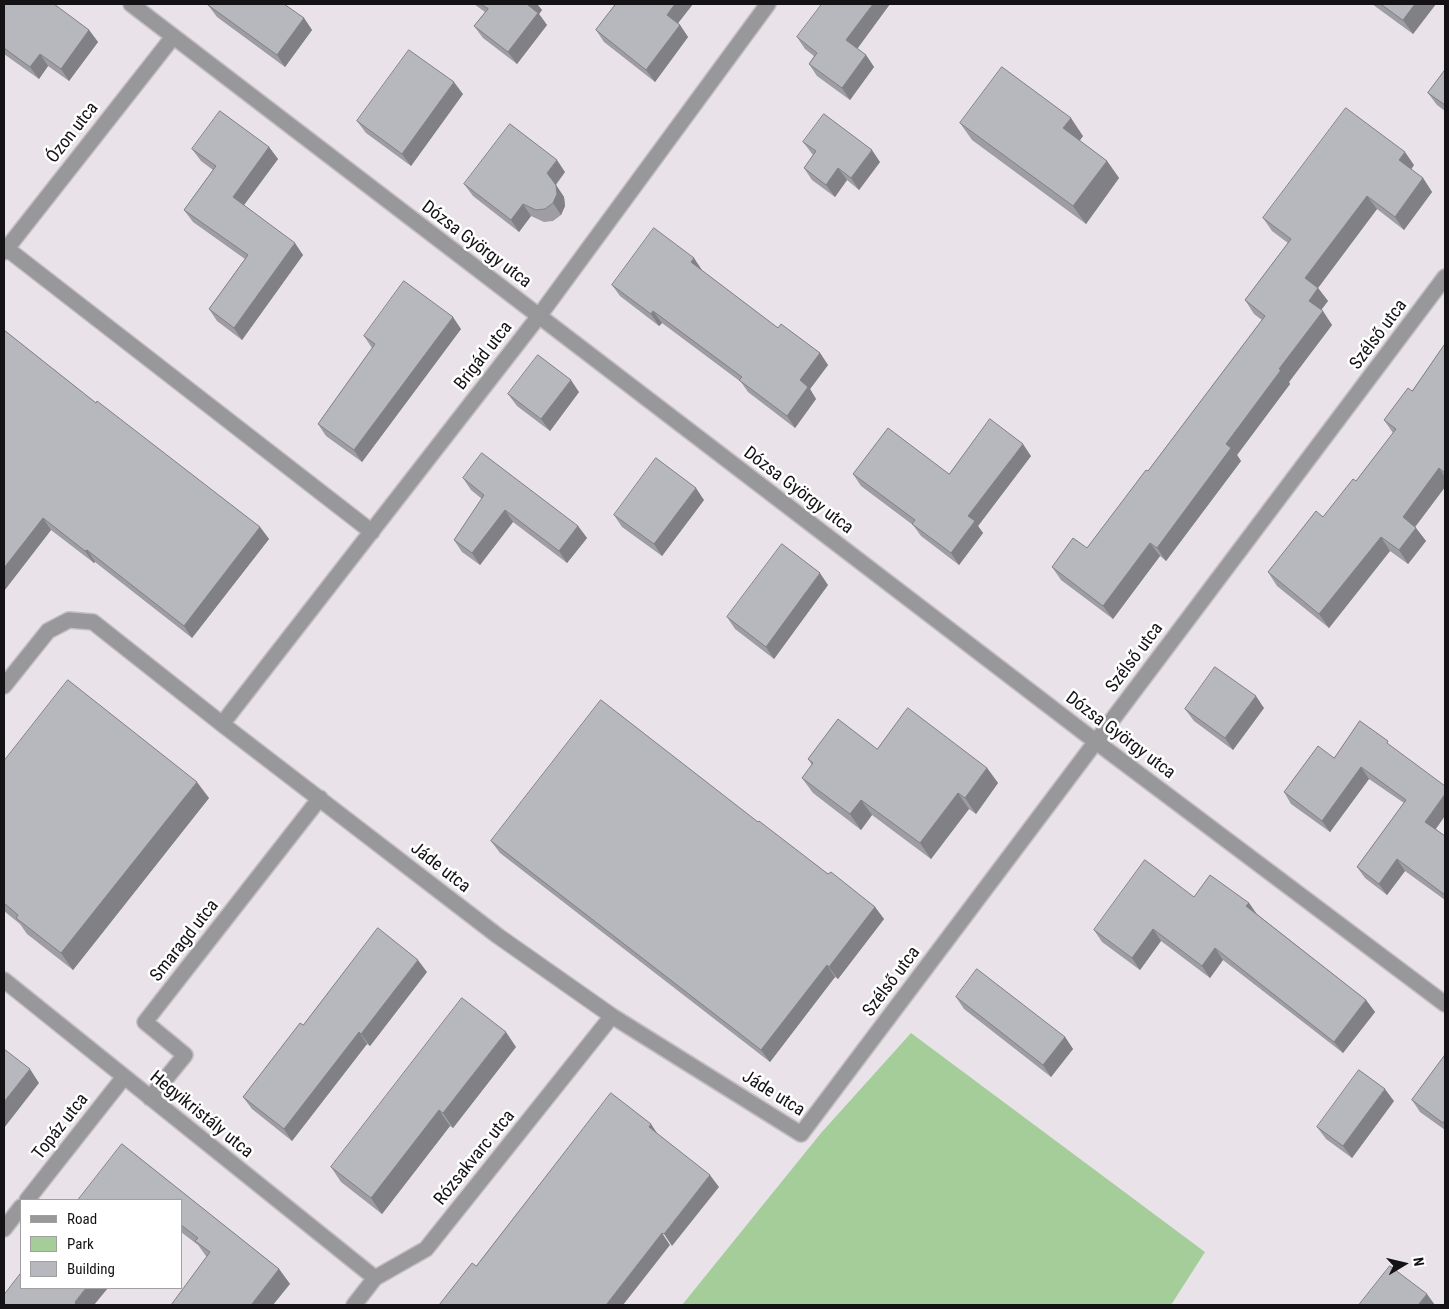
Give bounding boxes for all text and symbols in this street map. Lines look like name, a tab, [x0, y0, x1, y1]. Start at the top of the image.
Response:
street label: Ózon utca	[43, 98, 103, 168]
street label: Dózsa György utca	[417, 197, 535, 293]
street label: Szélső utca	[1346, 296, 1412, 374]
street label: Brigád utca	[451, 317, 517, 395]
street label: Dózsa György utca	[739, 443, 857, 539]
street label: Szélső utca	[1102, 619, 1168, 697]
street label: Dózsa György utca	[1061, 688, 1179, 784]
street label: Jáde utca	[406, 838, 474, 898]
street label: Smaragd utca	[146, 896, 224, 986]
street label: Szélső utca	[859, 943, 925, 1021]
street label: Jáde utca	[738, 1066, 808, 1122]
street label: Hegyikristály utca	[145, 1067, 257, 1163]
street label: Topáz utca	[28, 1090, 94, 1164]
street label: Rózsakvarc utca	[430, 1106, 520, 1210]
legend	[20, 1199, 182, 1289]
text: Road	[67, 1210, 97, 1228]
text: Park	[67, 1235, 94, 1253]
north arrow	[1379, 1239, 1429, 1289]
text: N	[1410, 1256, 1427, 1267]
text: Building	[67, 1260, 115, 1278]

